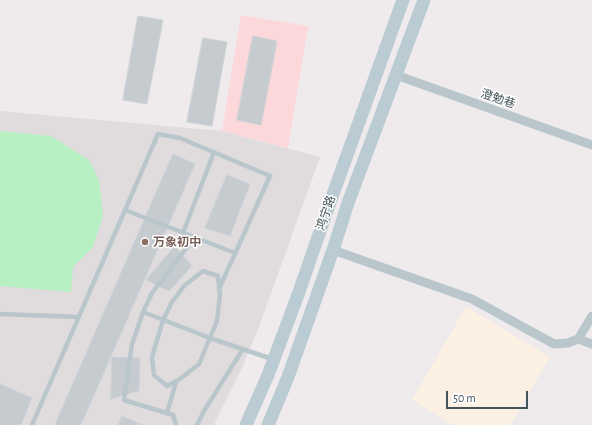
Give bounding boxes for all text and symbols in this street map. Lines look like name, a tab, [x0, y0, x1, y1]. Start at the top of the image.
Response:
street label: 澄勉巷	[479, 86, 517, 112]
street label: 鸿宁路	[313, 194, 339, 232]
place label: 万象初中	[153, 235, 201, 249]
marker: 万象初中	[140, 237, 150, 247]
scale bar	[448, 383, 530, 409]
text: 50 m	[453, 392, 476, 404]

